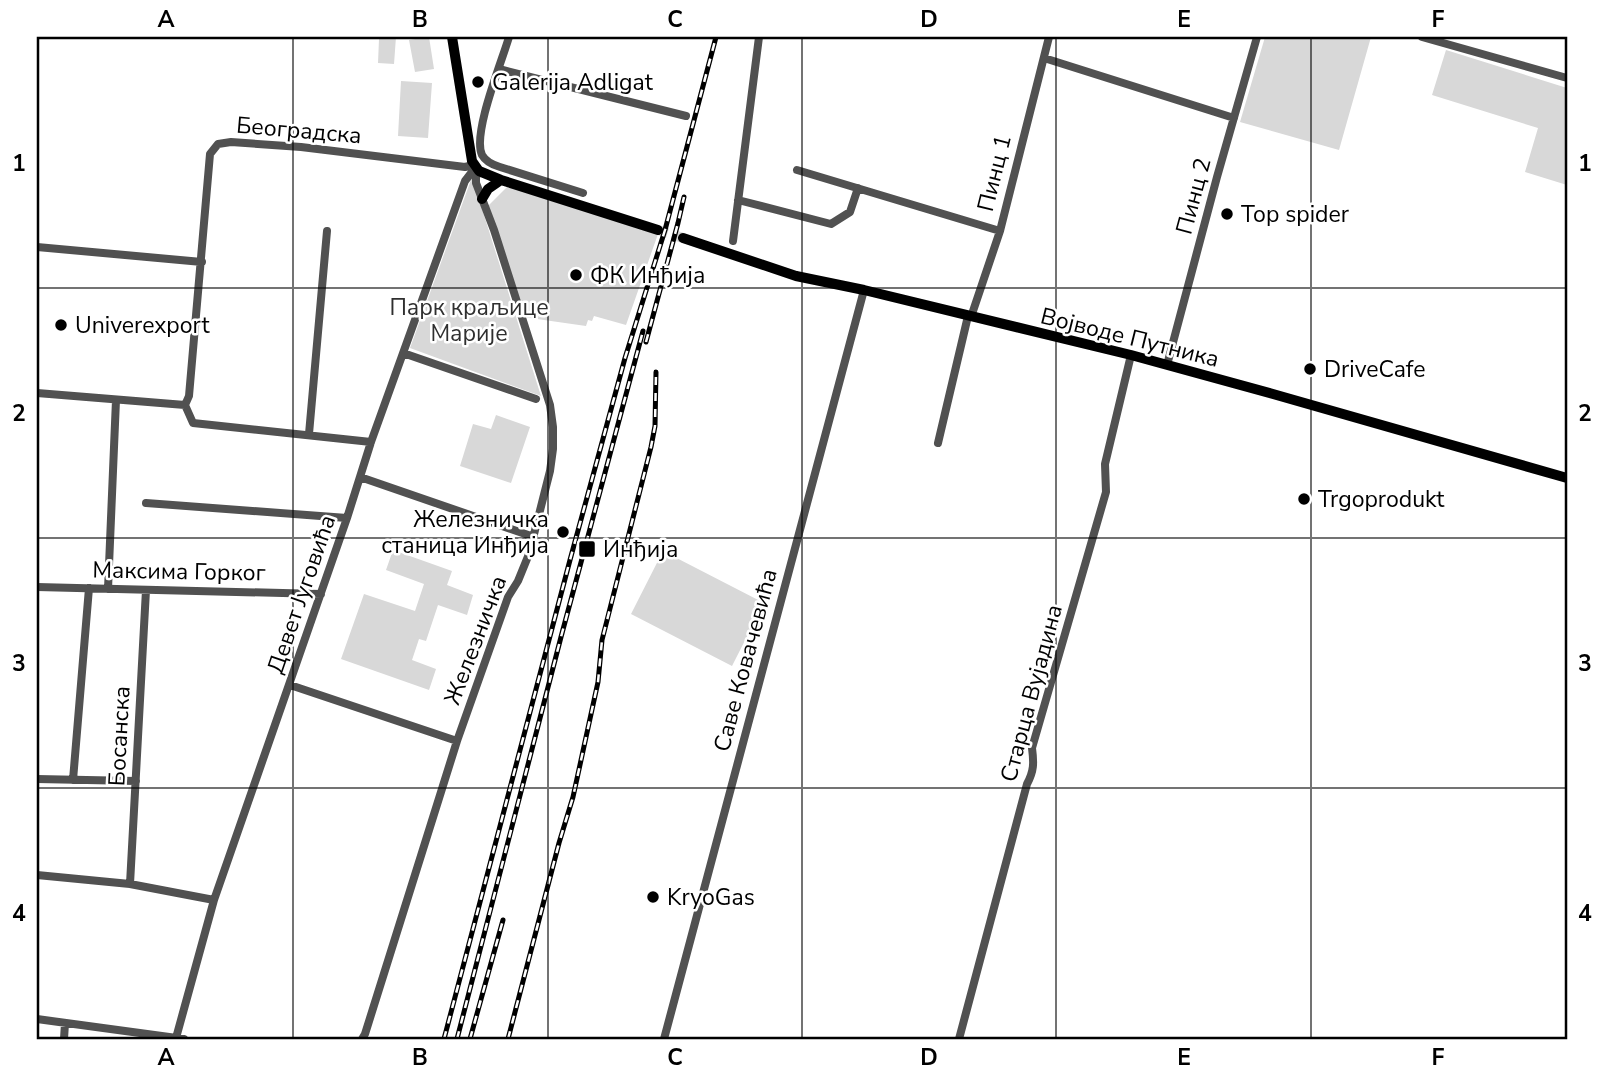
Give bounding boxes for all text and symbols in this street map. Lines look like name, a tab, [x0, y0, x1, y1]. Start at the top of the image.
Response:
text: A	[157, 4, 175, 35]
text: B	[412, 4, 428, 35]
text: C	[667, 4, 683, 35]
text: D	[920, 4, 938, 35]
text: E	[1177, 4, 1191, 35]
text: F	[1432, 4, 1445, 35]
place label: Galerija Adligat	[492, 67, 654, 98]
marker: Galerija Adligat	[470, 74, 486, 90]
street label: Београдска	[235, 110, 363, 151]
street label: Пинц 1	[970, 132, 1019, 215]
text: 1	[12, 148, 26, 179]
text: 1	[1578, 148, 1592, 179]
street label: Пинц 2	[1168, 155, 1219, 238]
place label: Top spider	[1241, 199, 1350, 230]
marker: Top spider	[1219, 206, 1235, 222]
place label: ФК Инђија	[590, 260, 705, 291]
marker: ФК Инђија	[568, 267, 584, 283]
park label: Парк краљице Марије	[389, 292, 549, 349]
street label: Војводе Путника	[1037, 300, 1222, 375]
place label: Univerexport	[75, 310, 210, 341]
marker: Univerexport	[53, 317, 69, 333]
place label: DriveCafe	[1324, 354, 1425, 385]
marker: DriveCafe	[1302, 361, 1318, 377]
text: 2	[12, 398, 26, 429]
text: 2	[1578, 398, 1592, 429]
place label: Trgoprodukt	[1318, 484, 1445, 515]
marker: Trgoprodukt	[1296, 491, 1312, 507]
place label: Железничка станица Инђија	[381, 504, 549, 561]
street label: Девет Југовића	[260, 511, 343, 678]
marker: Железничка станица Инђија	[555, 524, 571, 540]
place label: Инђија	[603, 534, 678, 565]
marker: Инђија	[577, 539, 597, 559]
street label: Максима Горког	[92, 554, 266, 589]
street label: Саве Ковачевића	[706, 565, 785, 755]
street label: Железничка	[437, 571, 514, 709]
street label: Старца Вујадина	[993, 601, 1070, 785]
text: 3	[12, 648, 26, 679]
text: 3	[1578, 648, 1592, 679]
street label: Босанска	[101, 685, 138, 787]
place label: KryoGas	[667, 882, 755, 913]
marker: KryoGas	[645, 889, 661, 905]
text: 4	[12, 898, 26, 929]
text: 4	[1578, 898, 1592, 929]
text: A	[157, 1042, 175, 1073]
text: B	[412, 1042, 428, 1073]
text: C	[667, 1042, 683, 1073]
text: D	[920, 1042, 938, 1073]
text: E	[1177, 1042, 1191, 1073]
text: F	[1432, 1042, 1445, 1073]

